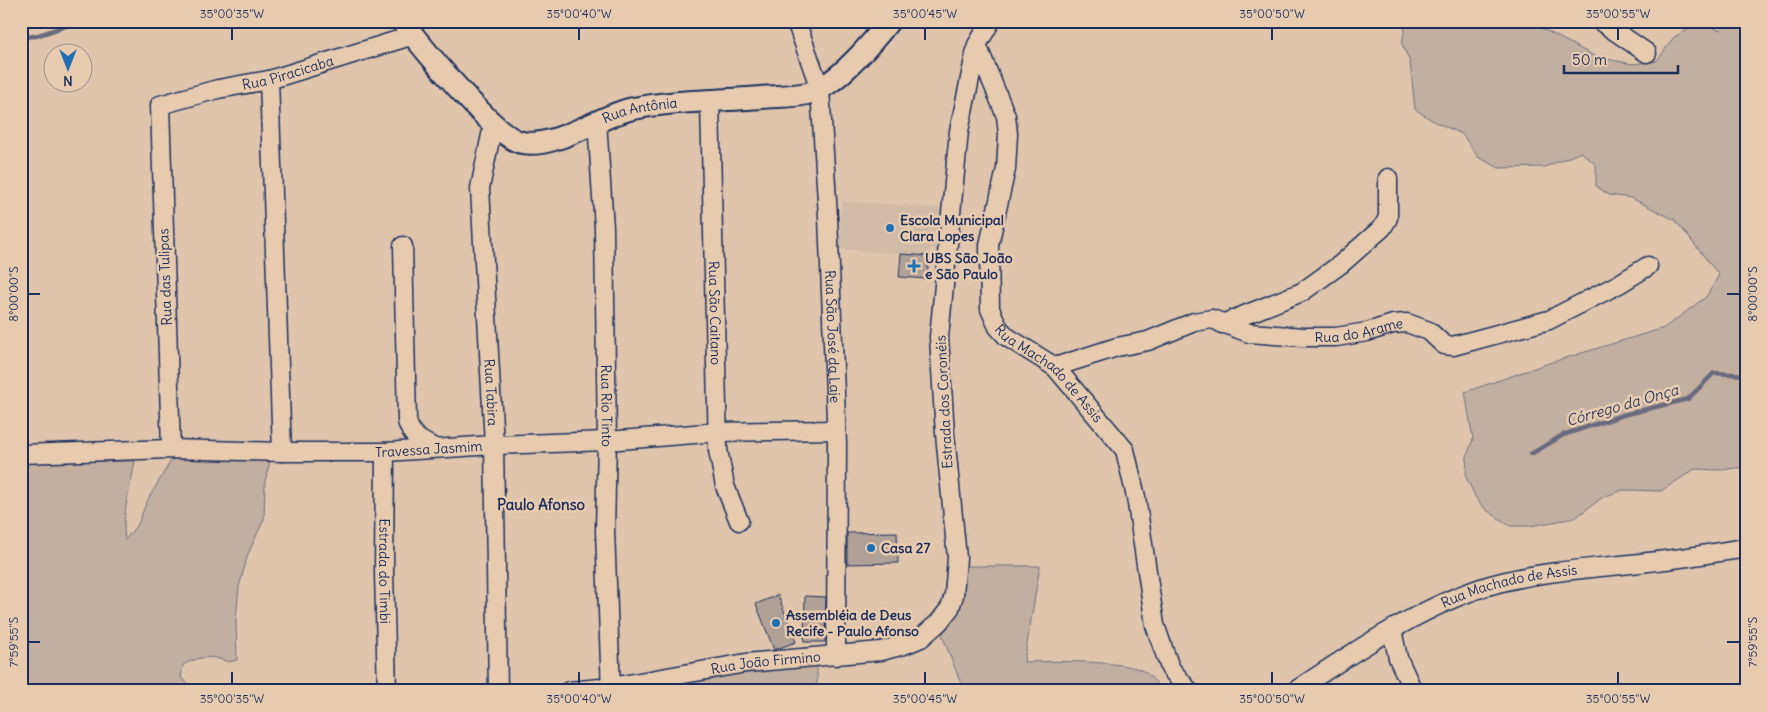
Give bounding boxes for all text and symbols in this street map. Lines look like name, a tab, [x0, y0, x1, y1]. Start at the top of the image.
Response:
text: 35°00'35"W	[200, 6, 264, 21]
text: 35°00'40"W	[546, 6, 612, 21]
text: 35°00'45"W	[893, 6, 957, 21]
text: 35°00'50"W	[1239, 6, 1305, 21]
text: 35°00'55"W	[1586, 6, 1650, 21]
north arrow	[42, 42, 92, 92]
scale bar	[1564, 42, 1678, 74]
text: 50 m	[1572, 50, 1607, 69]
street label: Rua Piracicaba	[241, 52, 336, 94]
text: N	[63, 72, 73, 90]
street label: Rua Antônia	[599, 94, 678, 127]
place label: Escola Municipal Clara Lopes	[900, 211, 1004, 245]
marker: Escola Municipal Clara Lopes	[884, 222, 896, 234]
street label: Rua das Tulipas	[154, 228, 176, 326]
place label: UBS São João e São Paulo	[925, 249, 1013, 283]
marker: UBS São João e São Paulo	[907, 259, 921, 273]
street label: Rua São Caitano	[705, 261, 725, 365]
text: 8°00'00"S	[6, 266, 21, 322]
text: 8°00'00"S	[1745, 266, 1760, 322]
street label: Rua São José da Laje	[821, 270, 844, 403]
street label: Rua do Arame	[1314, 314, 1404, 346]
street label: Rua Machado de Assis	[991, 320, 1107, 426]
street label: Estrada dos Coronéis	[932, 335, 956, 469]
street label: Rua Tabira	[480, 358, 502, 426]
street label: Rua Rio Tinto	[597, 364, 616, 447]
water label: Córrego da Onça	[1564, 380, 1682, 430]
street label: Travessa Jasmim	[375, 437, 483, 461]
district label: Paulo Afonso	[497, 495, 586, 514]
street label: Estrada do Timbi	[375, 518, 394, 624]
place label: Casa 27	[881, 539, 930, 557]
marker: Casa 27	[865, 542, 877, 554]
street label: Rua Machado de Assis	[1438, 561, 1578, 612]
place label: Assembléia de Deus Recife - Paulo Afonso	[786, 606, 919, 640]
text: 7°59'55"S	[6, 616, 21, 667]
text: 7°59'55"S	[1745, 616, 1760, 667]
marker: Assembléia de Deus Recife - Paulo Afonso	[770, 617, 782, 629]
street label: Rua João Firmino	[709, 647, 822, 678]
text: 35°00'35"W	[200, 691, 264, 706]
text: 35°00'40"W	[546, 691, 612, 706]
text: 35°00'45"W	[893, 691, 957, 706]
text: 35°00'50"W	[1239, 691, 1305, 706]
text: 35°00'55"W	[1586, 691, 1650, 706]

